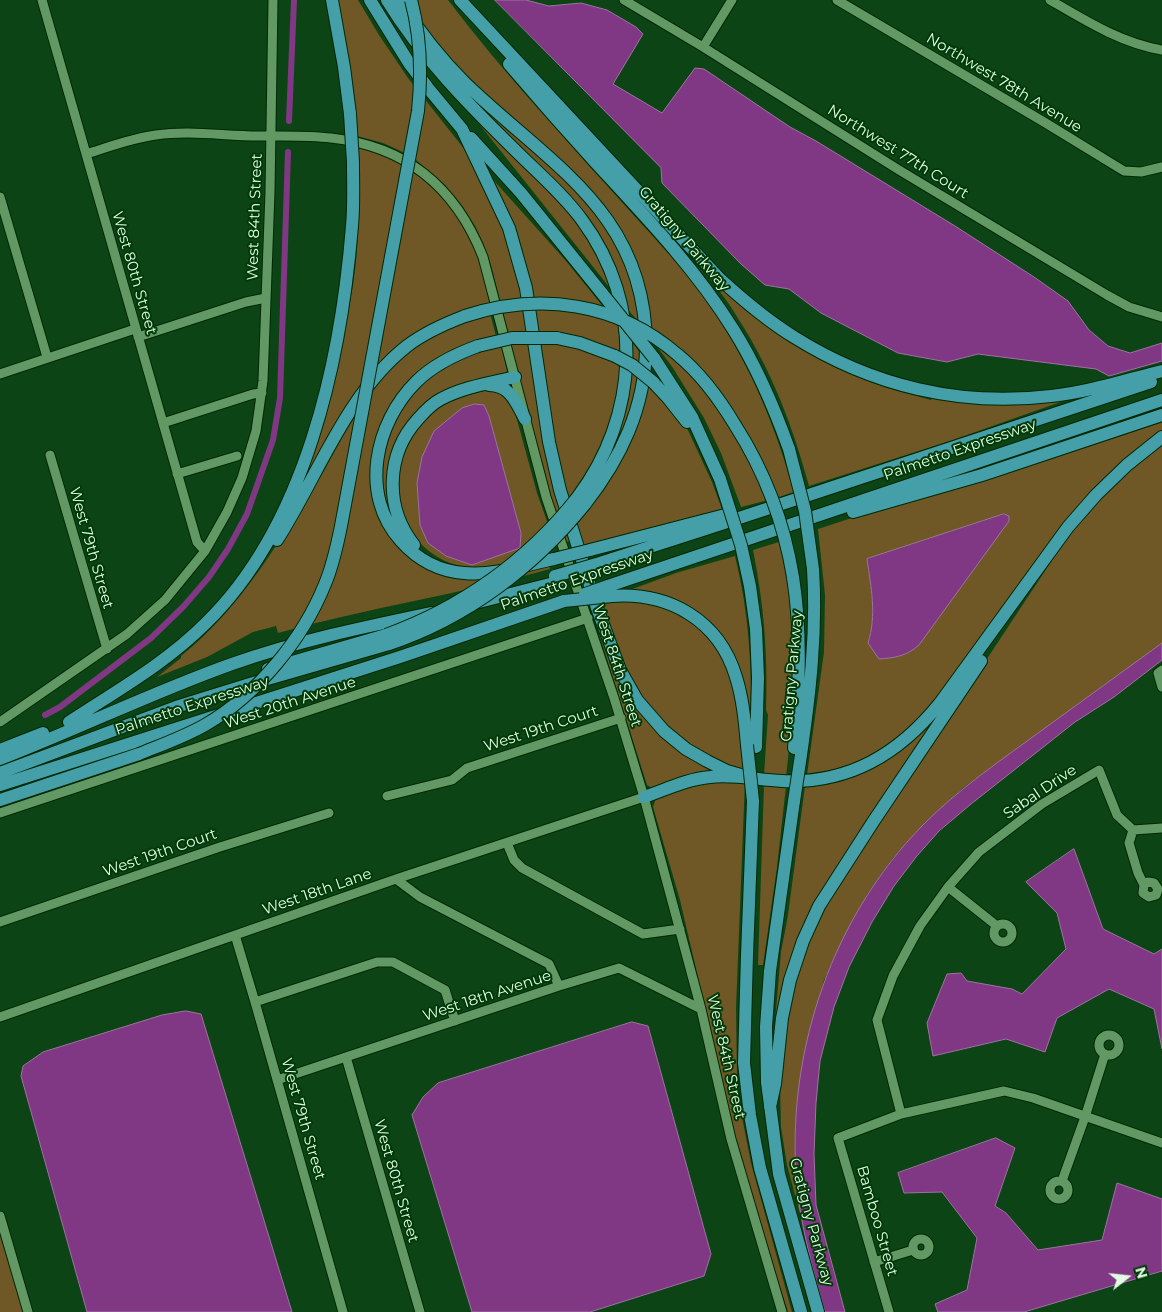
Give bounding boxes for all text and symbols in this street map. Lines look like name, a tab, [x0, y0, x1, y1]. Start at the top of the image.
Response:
street label: Northwest 78th Avenue	[923, 29, 1085, 137]
street label: Northwest 77th Court	[824, 101, 972, 203]
street label: West 84th Street	[244, 153, 266, 281]
street label: Gratigny Parkway	[635, 183, 733, 295]
street label: West 80th Street	[108, 209, 160, 337]
street label: Palmetto Expressway	[881, 415, 1039, 485]
street label: West 79th Street	[65, 485, 117, 611]
street label: Palmetto Expressway	[498, 545, 656, 615]
street label: West 84th Street	[589, 603, 645, 729]
street label: Gratigny Parkway	[777, 610, 807, 742]
street label: Palmetto Expressway	[113, 673, 271, 739]
street label: West 20th Avenue	[222, 673, 358, 733]
street label: West 19th Court	[482, 702, 600, 756]
street label: Sabal Drive	[1000, 761, 1080, 823]
street label: West 19th Court	[101, 825, 219, 881]
street label: West 18th Lane	[260, 865, 374, 919]
street label: West 18th Avenue	[421, 967, 553, 1025]
street label: West 84th Street	[703, 993, 749, 1121]
street label: West 79th Street	[277, 1056, 329, 1182]
street label: West 80th Street	[370, 1117, 422, 1245]
street label: Gratigny Parkway	[785, 1156, 837, 1288]
street label: Bamboo Street	[853, 1164, 901, 1278]
north arrow	[1102, 1252, 1152, 1302]
text: N	[1131, 1265, 1152, 1281]

